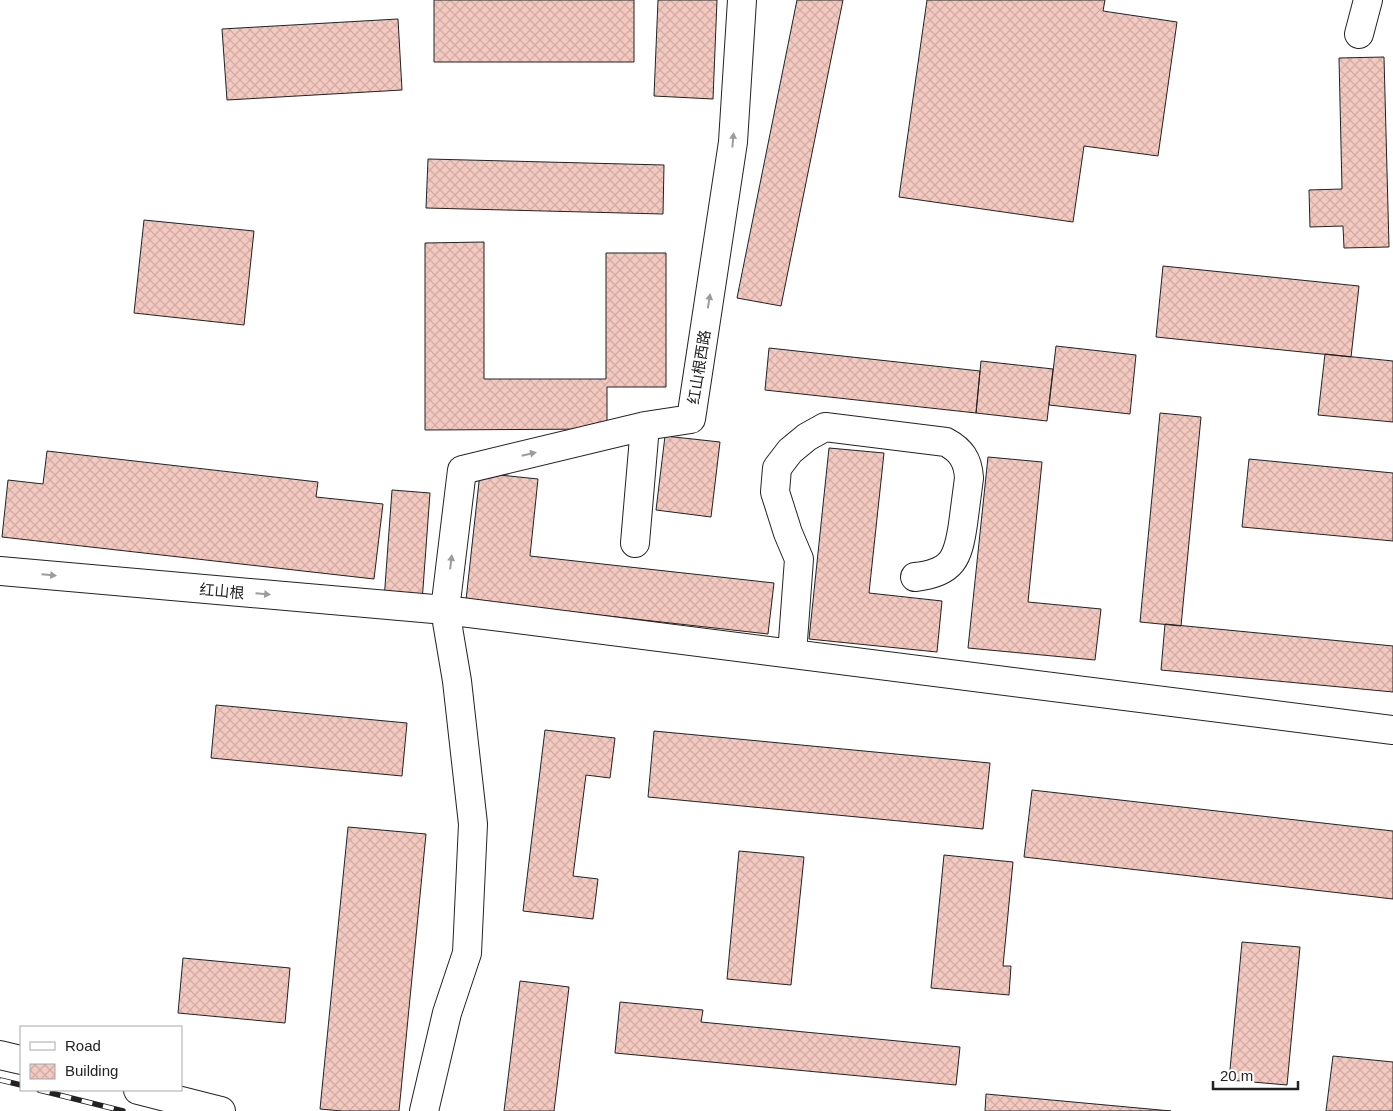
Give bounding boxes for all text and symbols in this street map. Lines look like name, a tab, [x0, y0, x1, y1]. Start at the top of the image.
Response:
one-way arrow	[729, 132, 737, 148]
one-way arrow	[705, 292, 713, 308]
street label: 红山根西路	[685, 329, 713, 405]
one-way arrow	[522, 450, 537, 458]
one-way arrow	[447, 553, 455, 569]
one-way arrow	[41, 572, 57, 580]
street label: 红山根	[199, 581, 245, 601]
one-way arrow	[255, 590, 271, 598]
legend	[20, 1026, 182, 1091]
text: Road	[65, 1037, 101, 1054]
scale bar	[1213, 1058, 1298, 1090]
text: Building	[65, 1062, 118, 1079]
text: 20 m	[1220, 1067, 1253, 1084]

